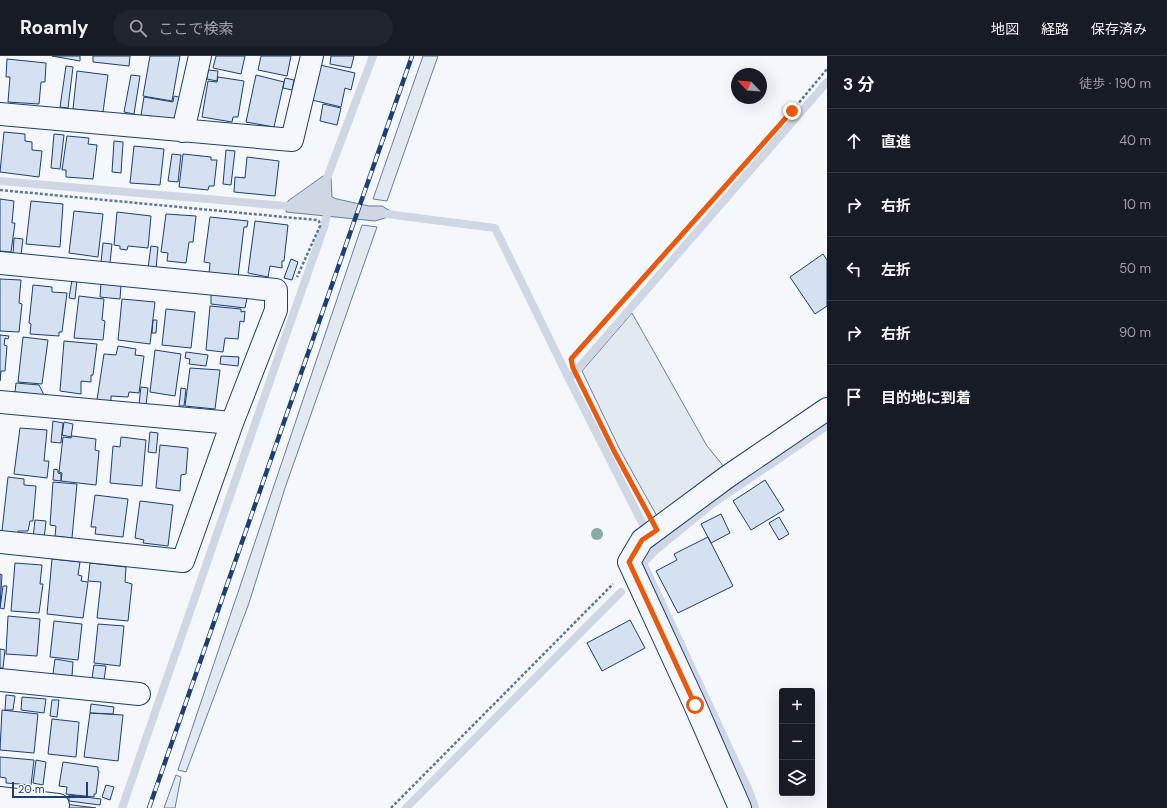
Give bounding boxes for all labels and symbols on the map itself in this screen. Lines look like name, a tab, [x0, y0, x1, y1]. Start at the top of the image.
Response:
north arrow	[731, 68, 767, 104]
route end	[783, 102, 801, 120]
route start	[686, 696, 704, 714]
scale bar	[12, 780, 88, 799]

